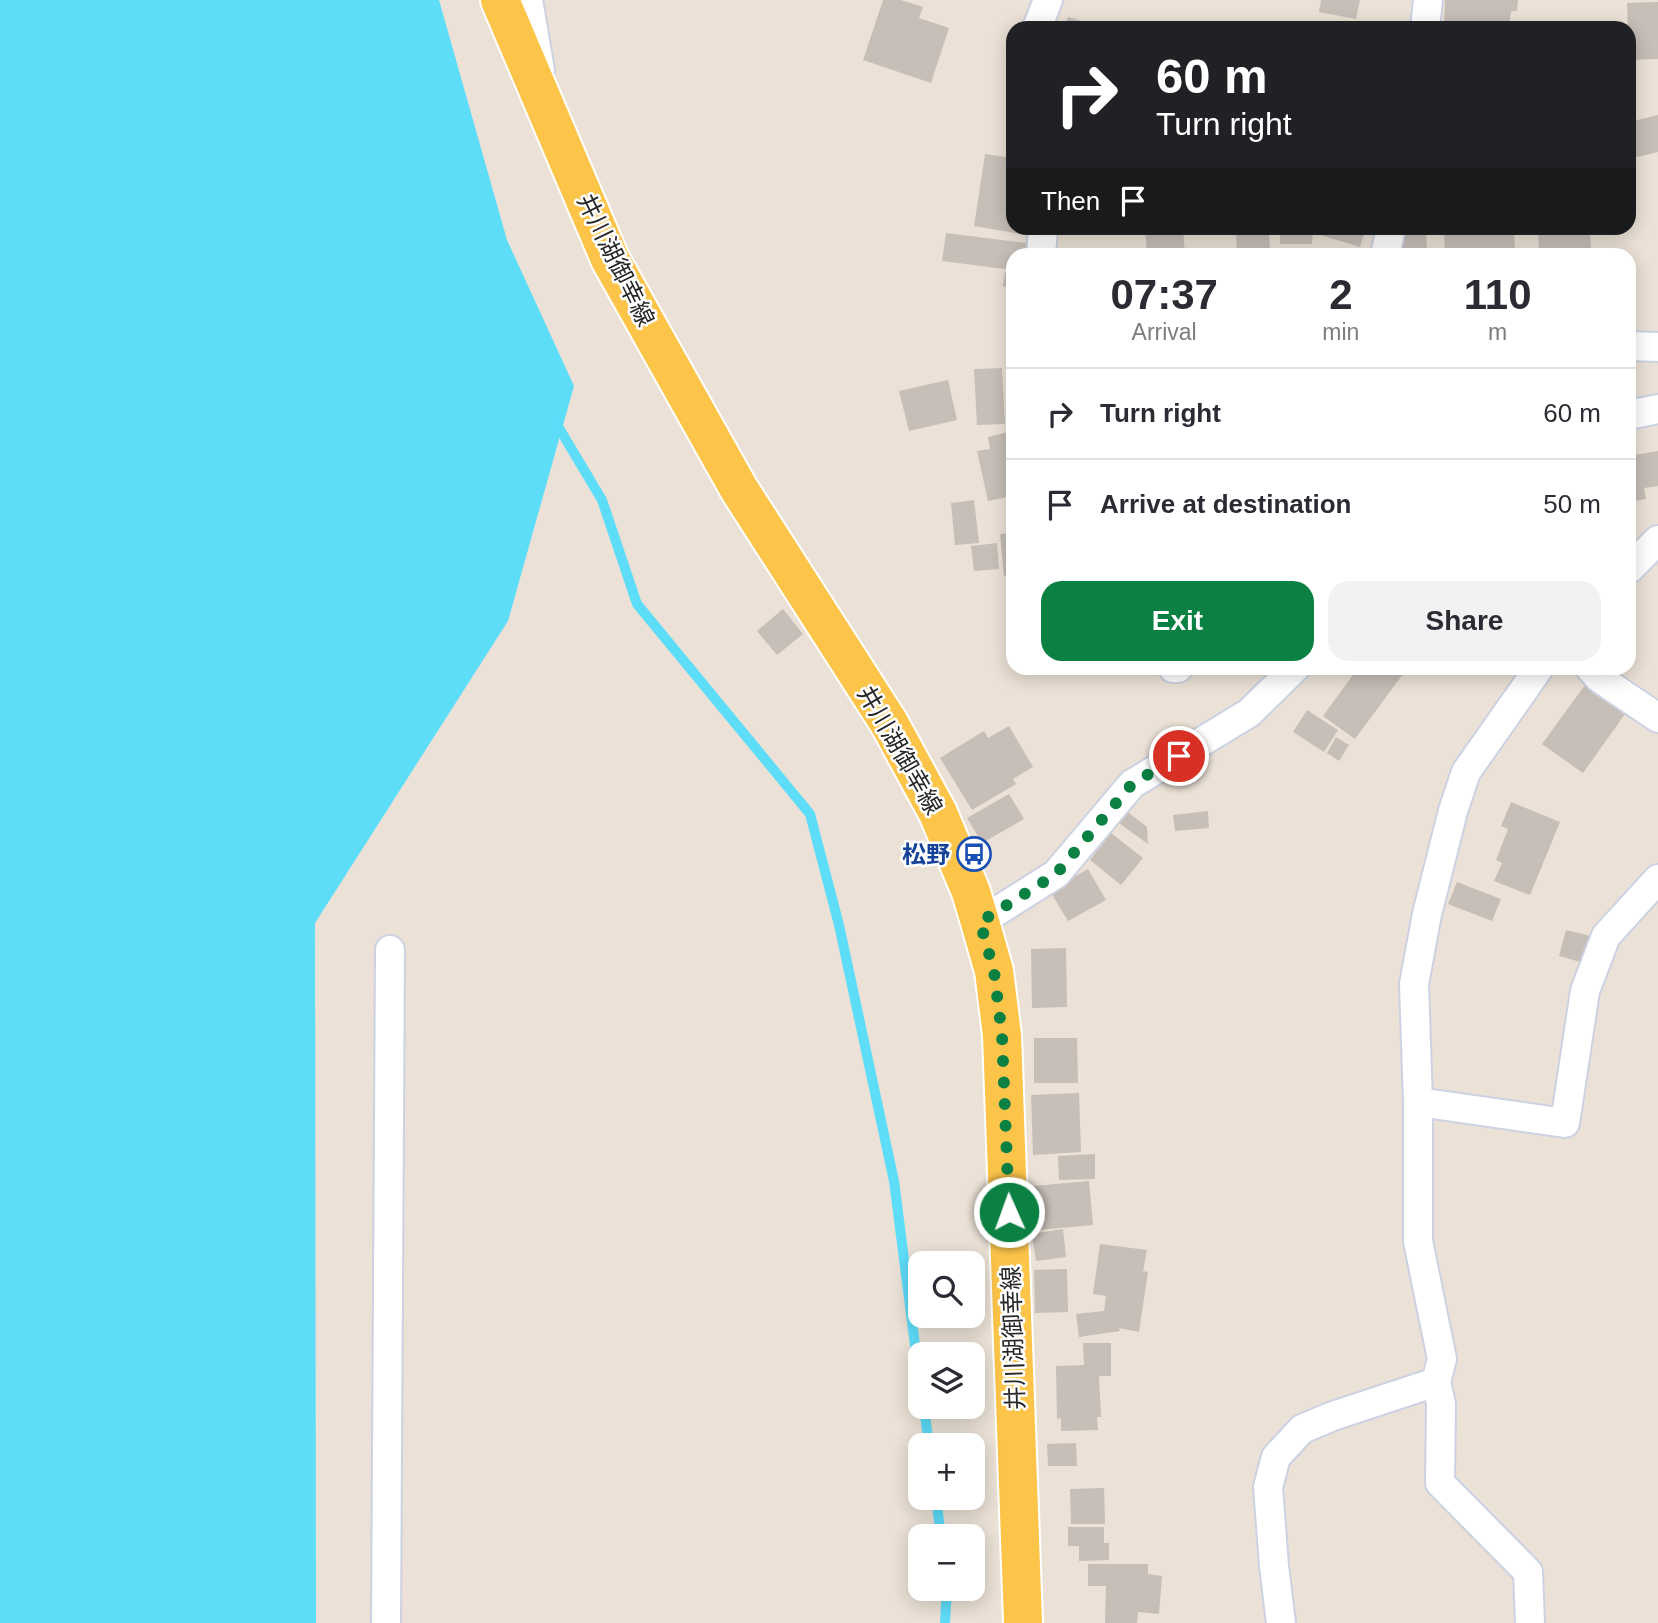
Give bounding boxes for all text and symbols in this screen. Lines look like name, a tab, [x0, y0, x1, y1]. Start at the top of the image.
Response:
icon: right	[1041, 49, 1132, 140]
text: 60 m	[1156, 49, 1268, 103]
text: Turn right	[1156, 106, 1292, 142]
icon: arrive	[1114, 182, 1152, 220]
text: Then	[1041, 186, 1100, 216]
street label: 井川湖御幸線	[572, 189, 660, 331]
text: 07:37	[1110, 271, 1218, 318]
text: 2	[1329, 271, 1353, 318]
text: 110	[1464, 271, 1532, 318]
text: Arrival	[1132, 319, 1197, 345]
text: min	[1322, 319, 1359, 345]
text: m	[1488, 319, 1507, 345]
icon: right	[1041, 395, 1079, 433]
text: Turn right	[1100, 398, 1221, 428]
text: 60 m	[1543, 398, 1601, 428]
icon: arrive	[1041, 486, 1079, 524]
text: Arrive at destination	[1100, 489, 1351, 519]
text: 50 m	[1543, 489, 1601, 519]
button: Exit	[1041, 581, 1314, 661]
button: Share	[1328, 581, 1601, 661]
street label: 井川湖御幸線	[852, 681, 948, 819]
pin	[1149, 726, 1209, 786]
icon: arrive	[1160, 737, 1198, 775]
bus stop icon: 松野	[955, 835, 993, 873]
place label: 松野	[902, 841, 950, 868]
position arrow	[972, 1175, 1046, 1249]
map controls	[908, 1251, 985, 1601]
button: search	[908, 1251, 985, 1328]
street label: 井川湖御幸線	[997, 1266, 1029, 1410]
button: layers	[908, 1342, 985, 1419]
button: +	[908, 1433, 985, 1510]
button: −	[908, 1524, 985, 1601]

